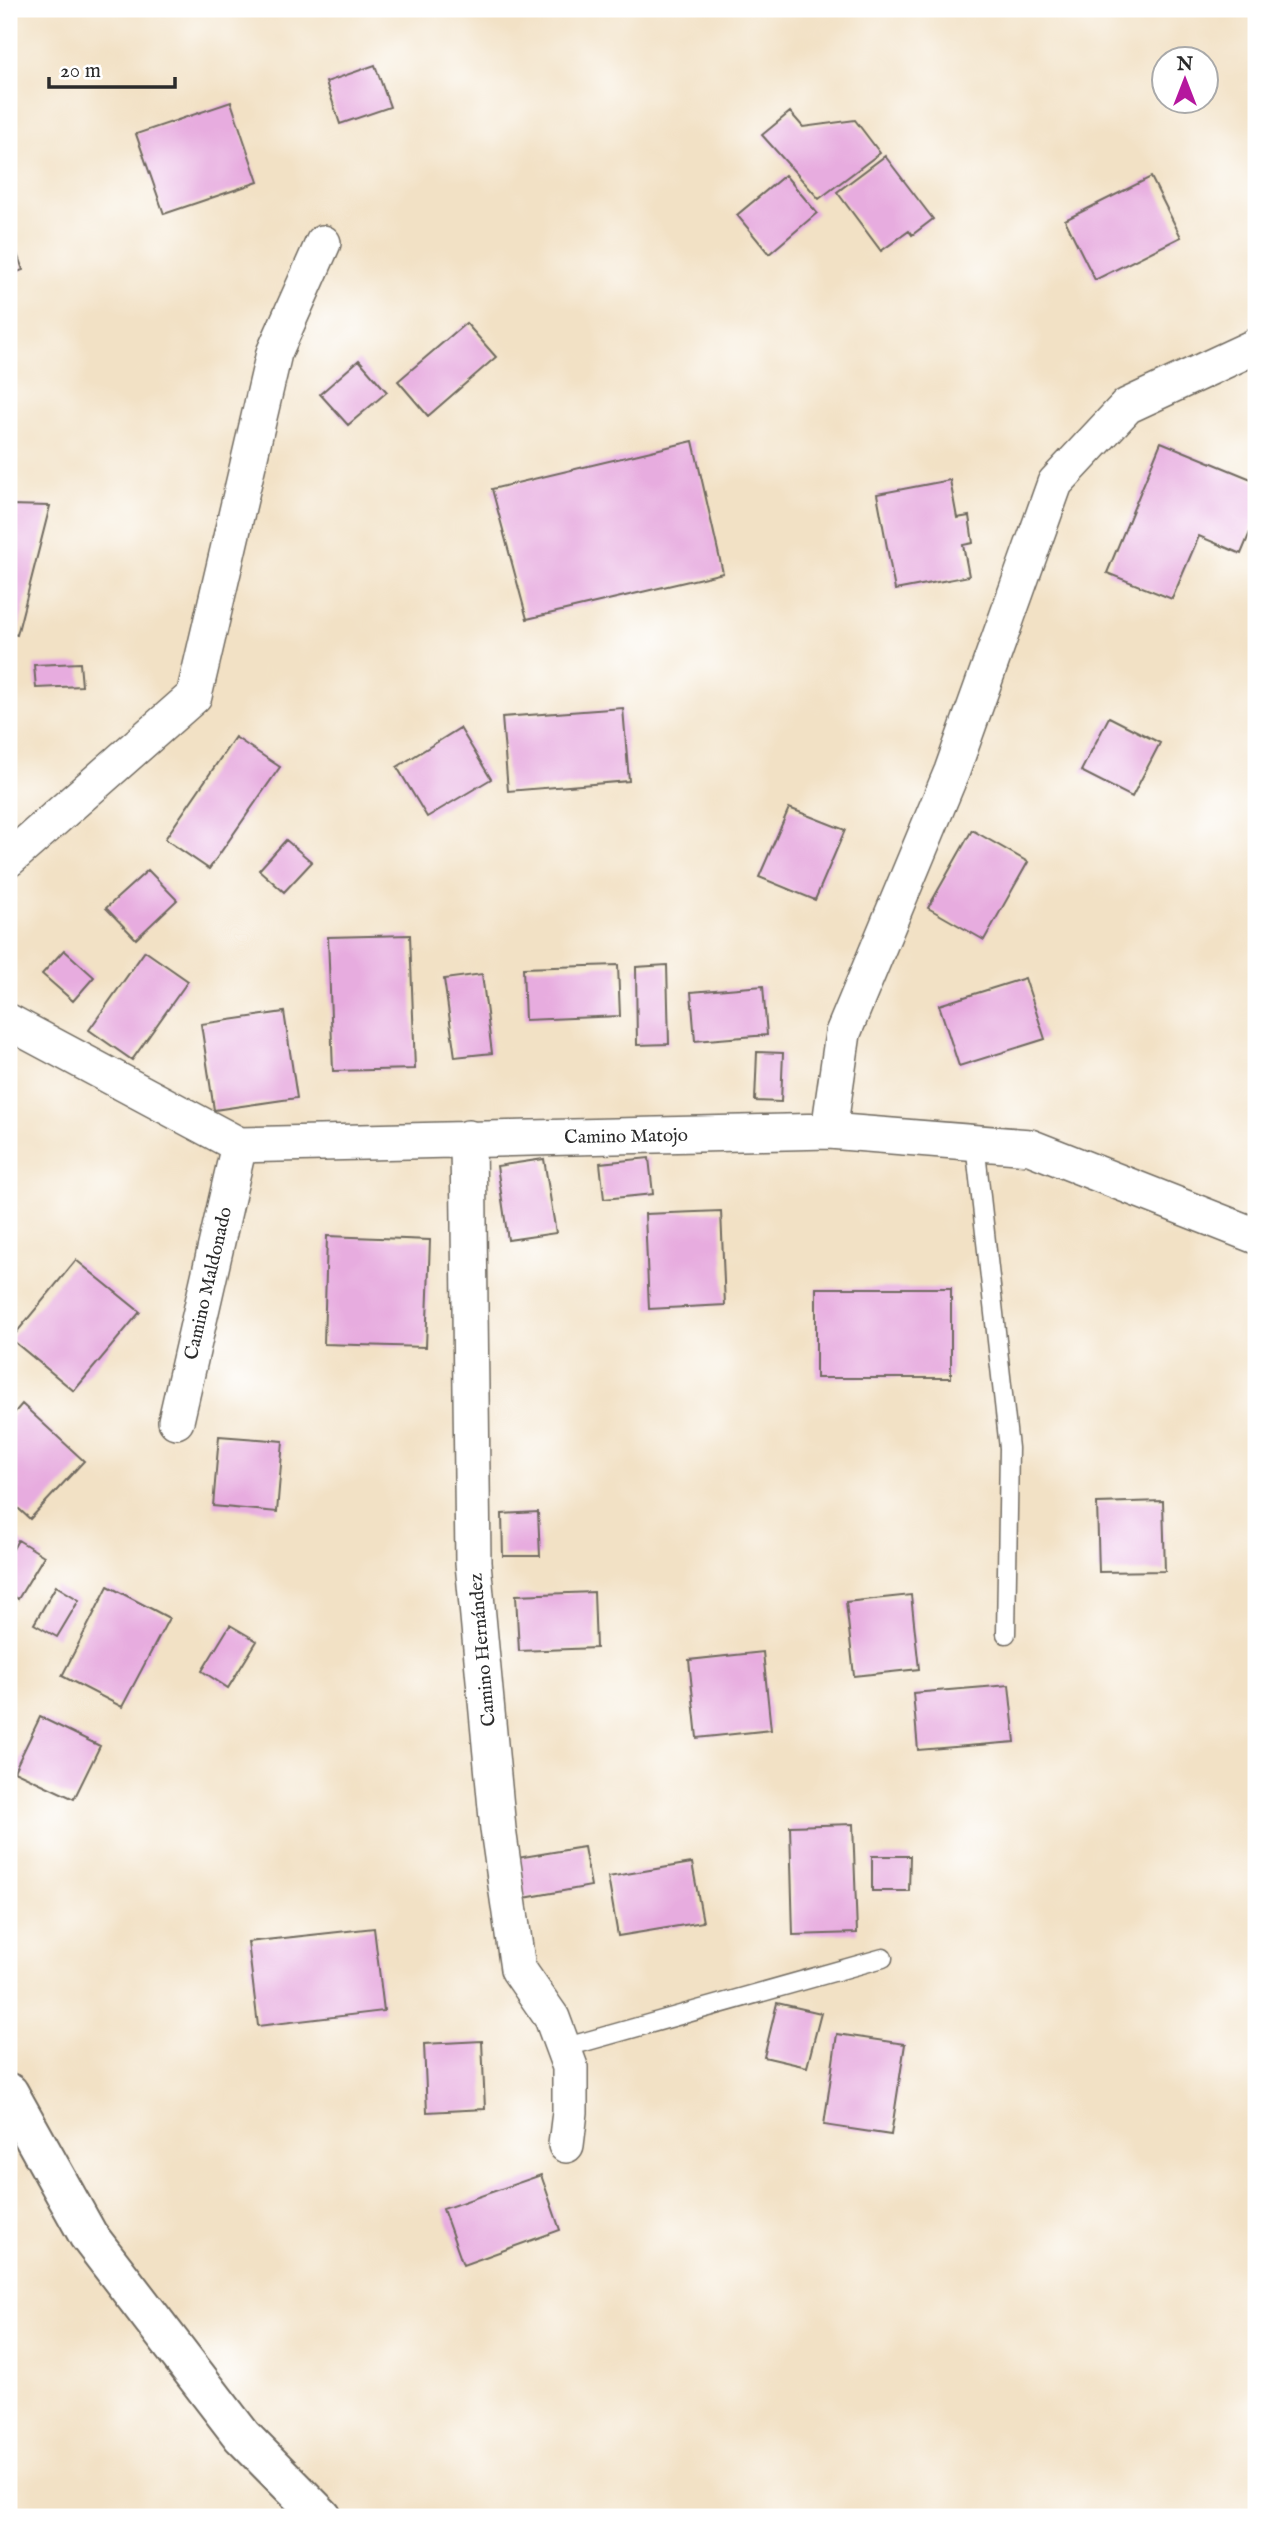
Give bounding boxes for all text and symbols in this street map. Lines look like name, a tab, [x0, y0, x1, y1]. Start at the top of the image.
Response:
scale bar	[49, 46, 175, 90]
north arrow	[1150, 46, 1220, 116]
text: N	[1176, 53, 1194, 77]
text: 20 m	[60, 58, 101, 85]
street label: Camino Matojo	[564, 1124, 688, 1150]
street label: Camino Maldonado	[180, 1205, 238, 1362]
street label: Camino Hernández	[464, 1572, 502, 1728]

